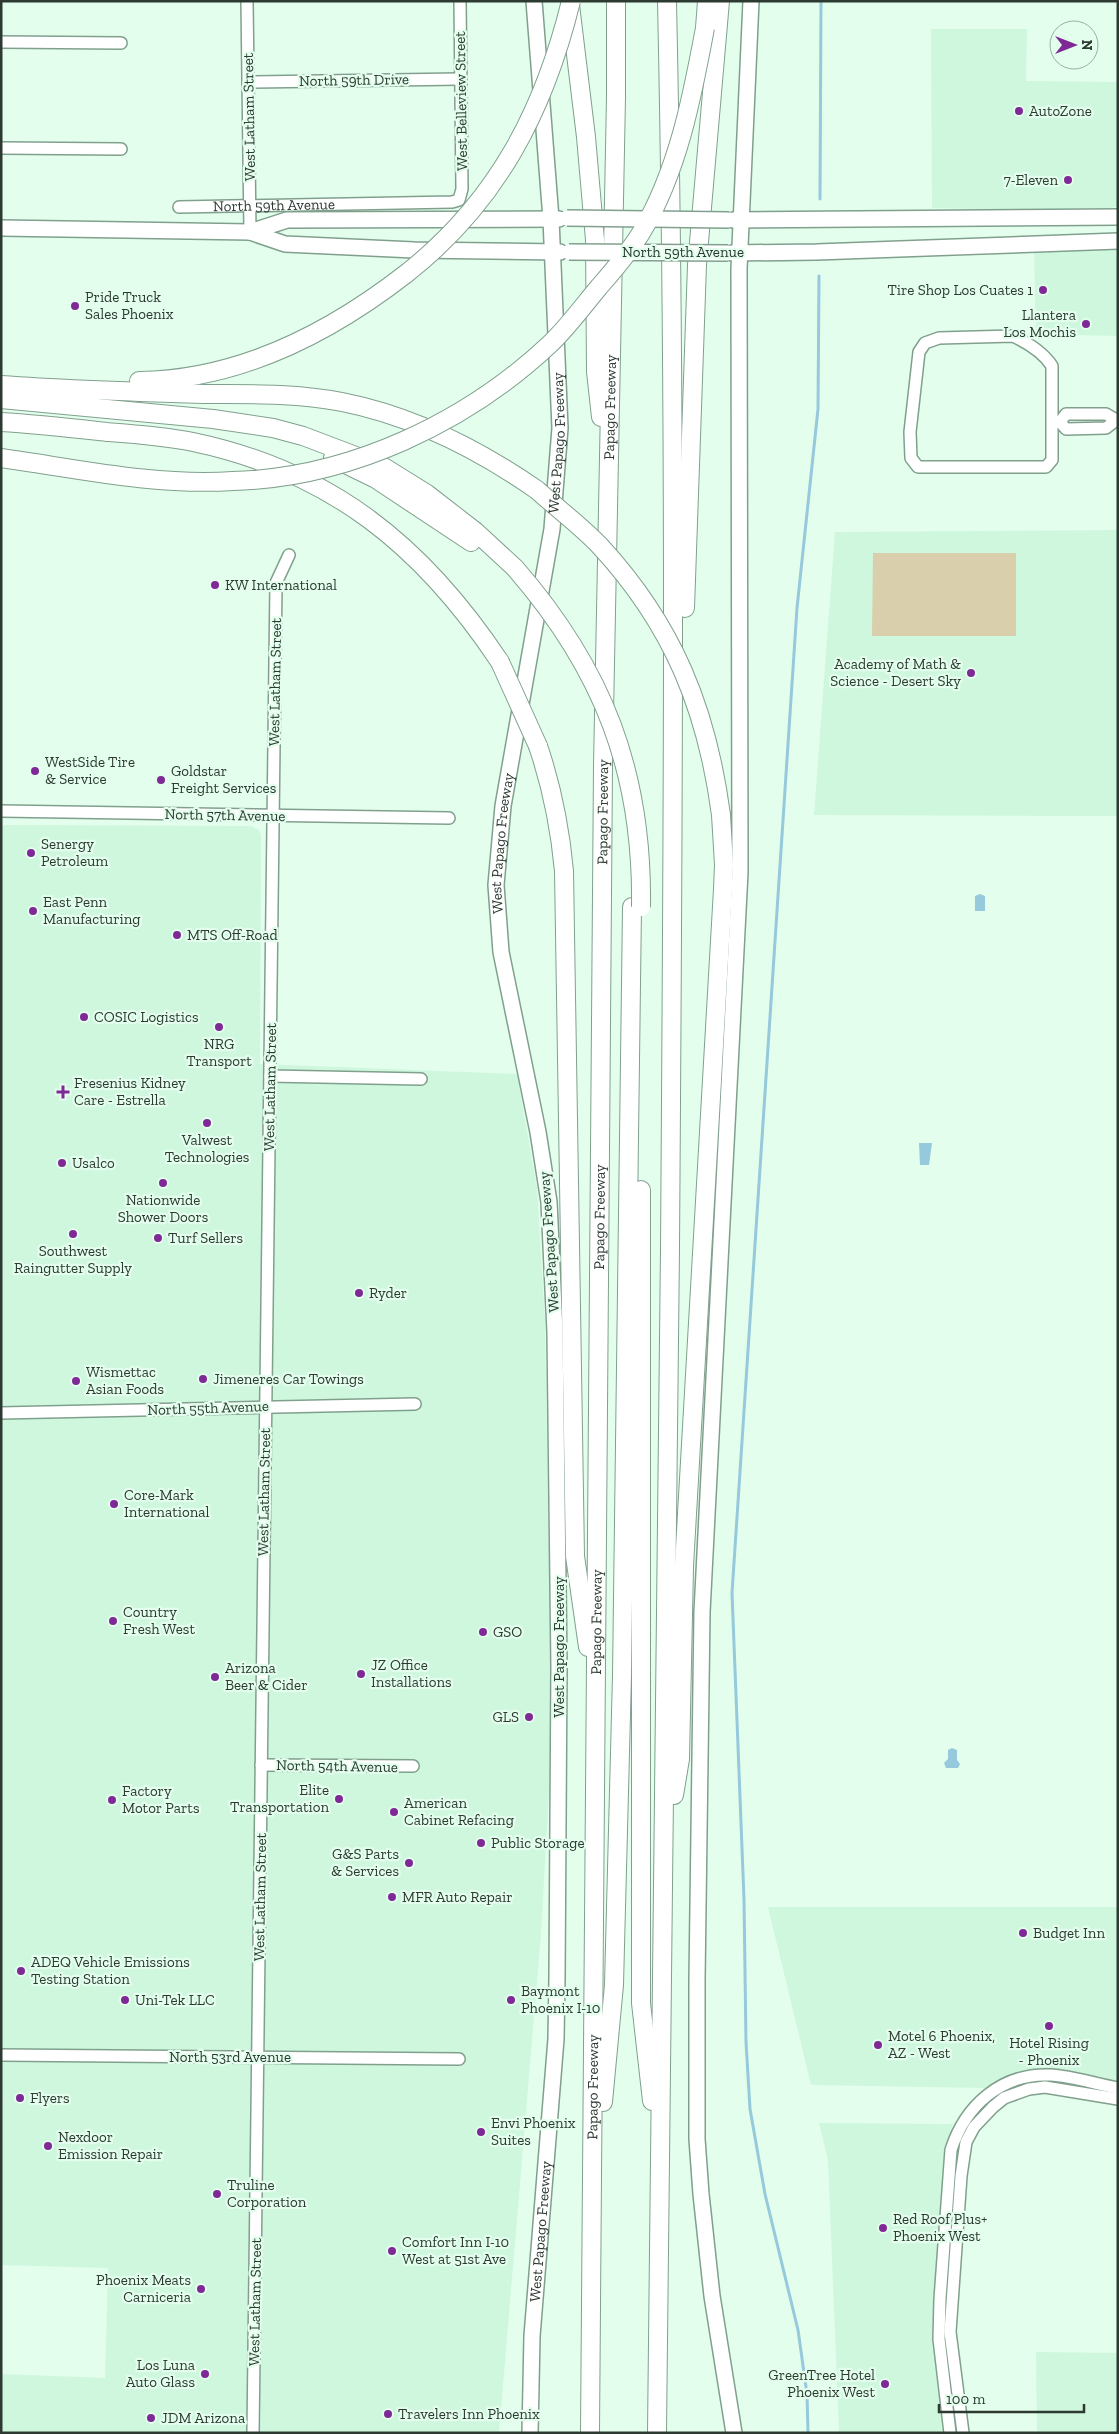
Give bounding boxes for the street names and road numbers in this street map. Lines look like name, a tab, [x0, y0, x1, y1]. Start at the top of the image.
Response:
street label: West Belleview Street	[451, 31, 471, 171]
street label: West Latham Street	[239, 52, 259, 181]
street label: North 59th Drive	[299, 70, 409, 90]
street label: North 59th Avenue	[213, 195, 335, 215]
street label: North 59th Avenue	[622, 243, 744, 261]
street label: Papago Freeway	[600, 354, 620, 460]
street label: West Papago Freeway	[544, 372, 569, 514]
street label: West Latham Street	[265, 617, 285, 746]
street label: Papago Freeway	[593, 759, 612, 865]
street label: West Papago Freeway	[487, 771, 518, 914]
street label: North 57th Avenue	[164, 805, 286, 825]
street label: West Latham Street	[260, 1022, 280, 1151]
street label: Papago Freeway	[590, 1164, 609, 1270]
street label: West Papago Freeway	[535, 1171, 563, 1313]
street label: North 55th Avenue	[147, 1397, 269, 1419]
street label: West Latham Street	[254, 1427, 274, 1556]
street label: Papago Freeway	[587, 1569, 606, 1675]
street label: West Papago Freeway	[550, 1576, 568, 1718]
street label: North 54th Avenue	[276, 1756, 398, 1776]
street label: West Latham Street	[250, 1832, 270, 1961]
street label: Papago Freeway	[583, 2034, 602, 2140]
street label: North 53rd Avenue	[169, 2048, 291, 2066]
street label: West Papago Freeway	[526, 2160, 555, 2303]
street label: West Latham Street	[245, 2237, 265, 2366]

